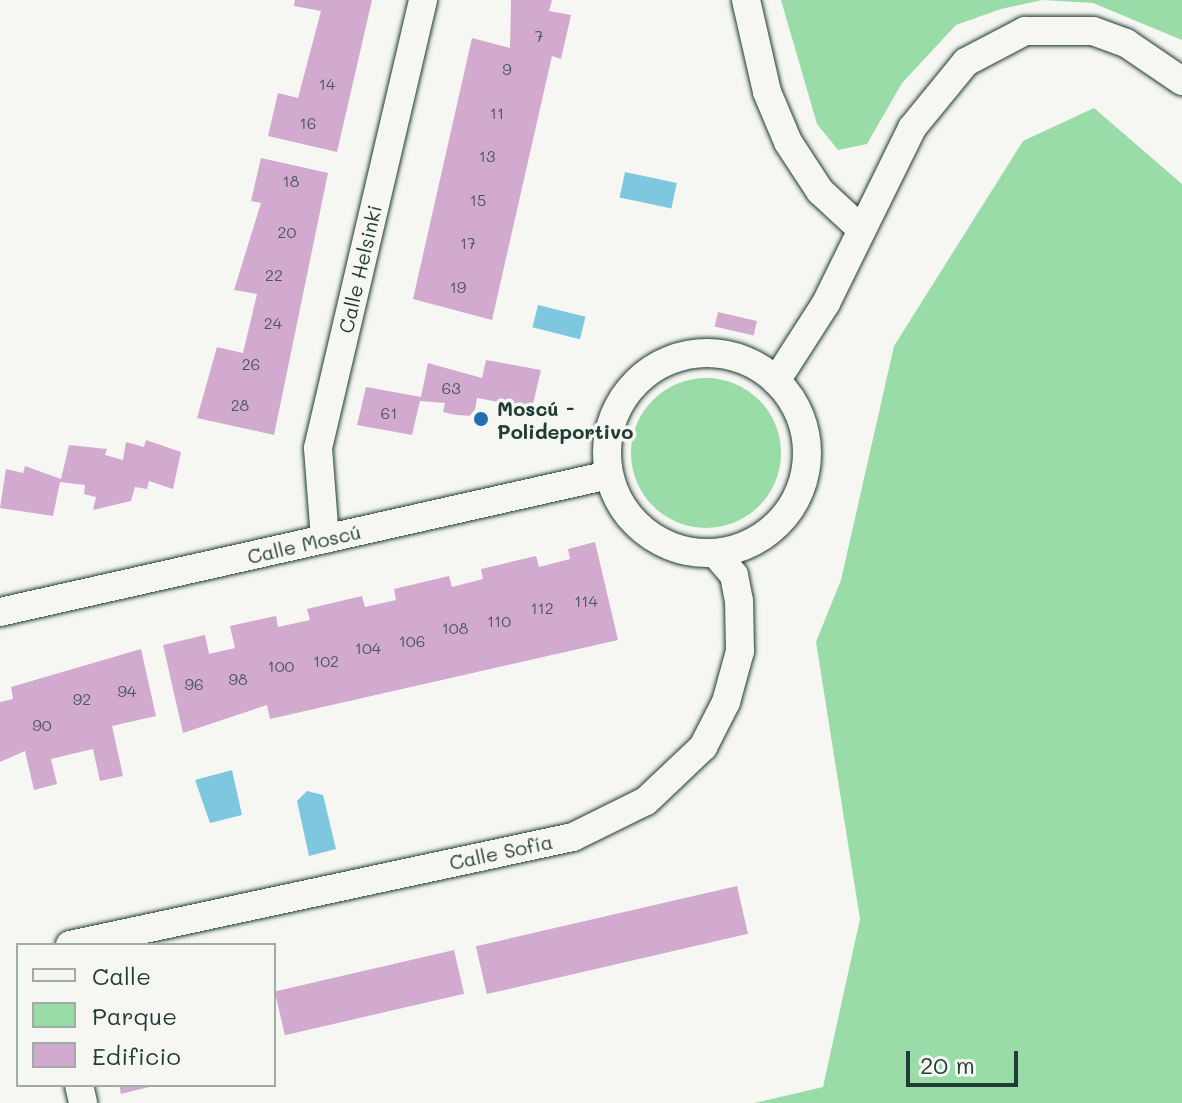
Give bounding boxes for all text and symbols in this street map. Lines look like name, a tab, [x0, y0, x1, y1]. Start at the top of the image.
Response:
house number: 7	[535, 26, 543, 46]
house number: 9	[502, 59, 512, 79]
house number: 14	[319, 74, 335, 94]
house number: 11	[490, 103, 504, 123]
house number: 16	[300, 113, 316, 133]
house number: 13	[479, 146, 495, 166]
house number: 18	[283, 171, 299, 191]
house number: 15	[470, 190, 486, 210]
street label: Calle Helsinki	[334, 203, 386, 335]
house number: 20	[278, 222, 296, 242]
house number: 17	[460, 233, 476, 253]
house number: 22	[265, 265, 283, 285]
house number: 19	[450, 277, 466, 297]
house number: 24	[264, 313, 282, 333]
house number: 26	[242, 354, 260, 374]
house number: 63	[441, 378, 461, 398]
house number: 28	[231, 395, 249, 415]
place label: Moscú - Polideportivo	[497, 396, 633, 443]
house number: 61	[381, 403, 397, 423]
marker: Moscú - Polideportivo	[472, 410, 490, 428]
street label: Calle Moscú	[245, 519, 363, 569]
house number: 114	[574, 591, 598, 611]
house number: 112	[530, 598, 554, 618]
house number: 110	[487, 611, 511, 631]
house number: 108	[442, 618, 468, 638]
house number: 106	[399, 631, 425, 651]
house number: 104	[355, 638, 381, 658]
house number: 102	[313, 651, 339, 671]
house number: 100	[268, 656, 294, 676]
house number: 98	[228, 669, 248, 689]
house number: 96	[184, 674, 204, 694]
house number: 94	[118, 681, 136, 701]
house number: 92	[73, 689, 91, 709]
house number: 90	[32, 715, 52, 735]
street label: Calle Sofía	[447, 829, 555, 875]
legend	[16, 943, 276, 1087]
text: Calle	[92, 960, 151, 991]
text: Parque	[92, 1000, 177, 1031]
scale bar	[910, 1035, 1022, 1085]
text: Edificio	[92, 1040, 181, 1071]
text: 20 m	[920, 1049, 975, 1080]

